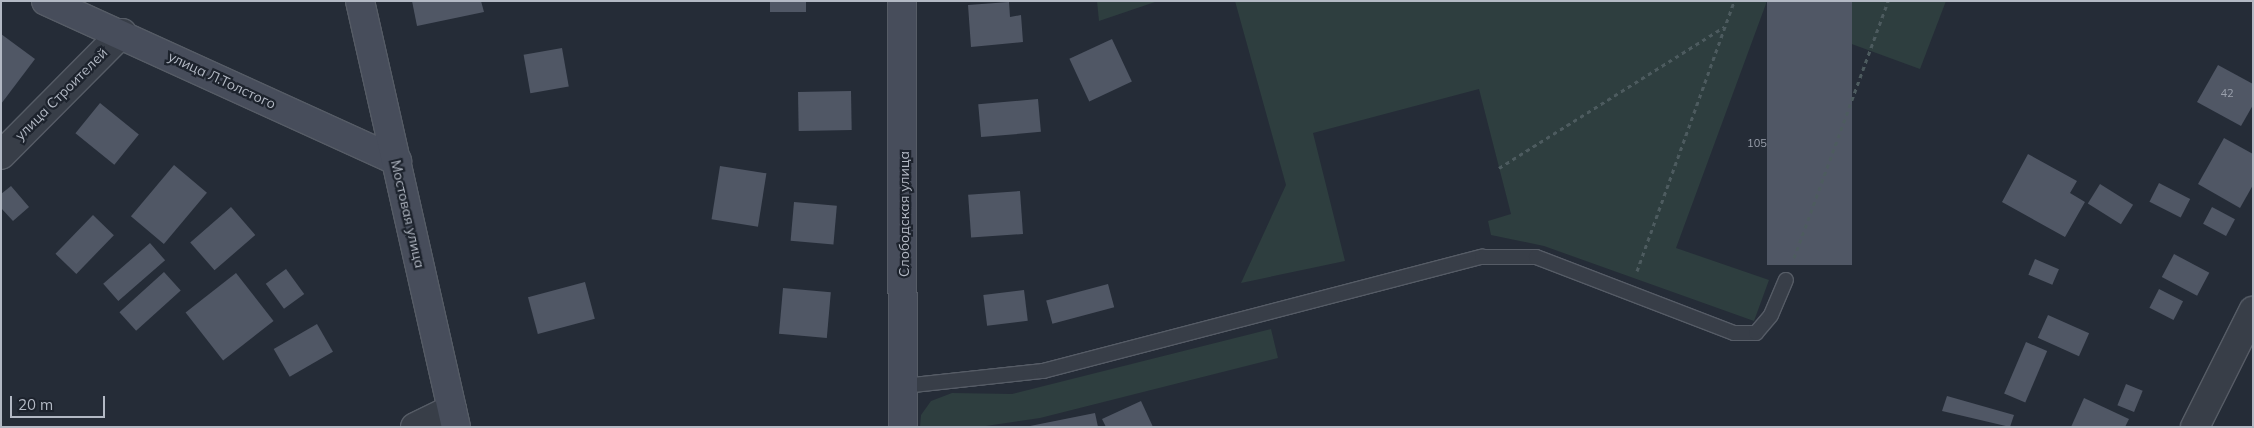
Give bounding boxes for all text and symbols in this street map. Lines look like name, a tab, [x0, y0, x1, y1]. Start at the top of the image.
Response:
street label: улица Строителей	[11, 44, 111, 144]
street label: улица Л.Толстого	[165, 48, 279, 112]
house number: 42	[2220, 86, 2234, 100]
house number: 105	[1747, 136, 1767, 150]
street label: Слободская улица	[896, 151, 912, 277]
street label: Мостовая улица	[387, 158, 429, 270]
scale bar	[12, 386, 108, 418]
text: 20 m	[18, 395, 53, 414]

